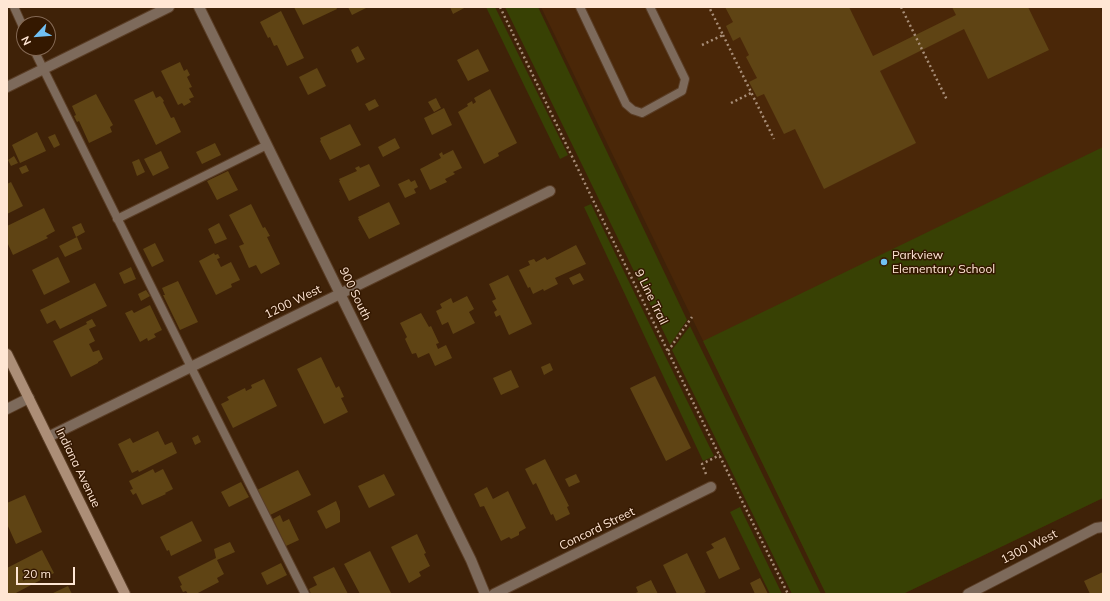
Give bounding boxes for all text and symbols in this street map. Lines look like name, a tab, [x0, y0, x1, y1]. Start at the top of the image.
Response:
north arrow	[16, 16, 56, 56]
text: N	[18, 34, 34, 48]
place label: Parkview Elementary School	[892, 248, 995, 276]
marker: Parkview Elementary School	[879, 257, 889, 267]
street label: 900 South	[336, 265, 374, 323]
street label: 9 Line Trail	[631, 267, 671, 327]
street label: 1200 West	[262, 282, 324, 322]
street label: Indiana Avenue	[53, 426, 103, 510]
street label: Concord Street	[557, 505, 637, 553]
street label: 1300 West	[998, 527, 1060, 567]
scale bar	[18, 559, 77, 585]
text: 20 m	[23, 566, 51, 581]

